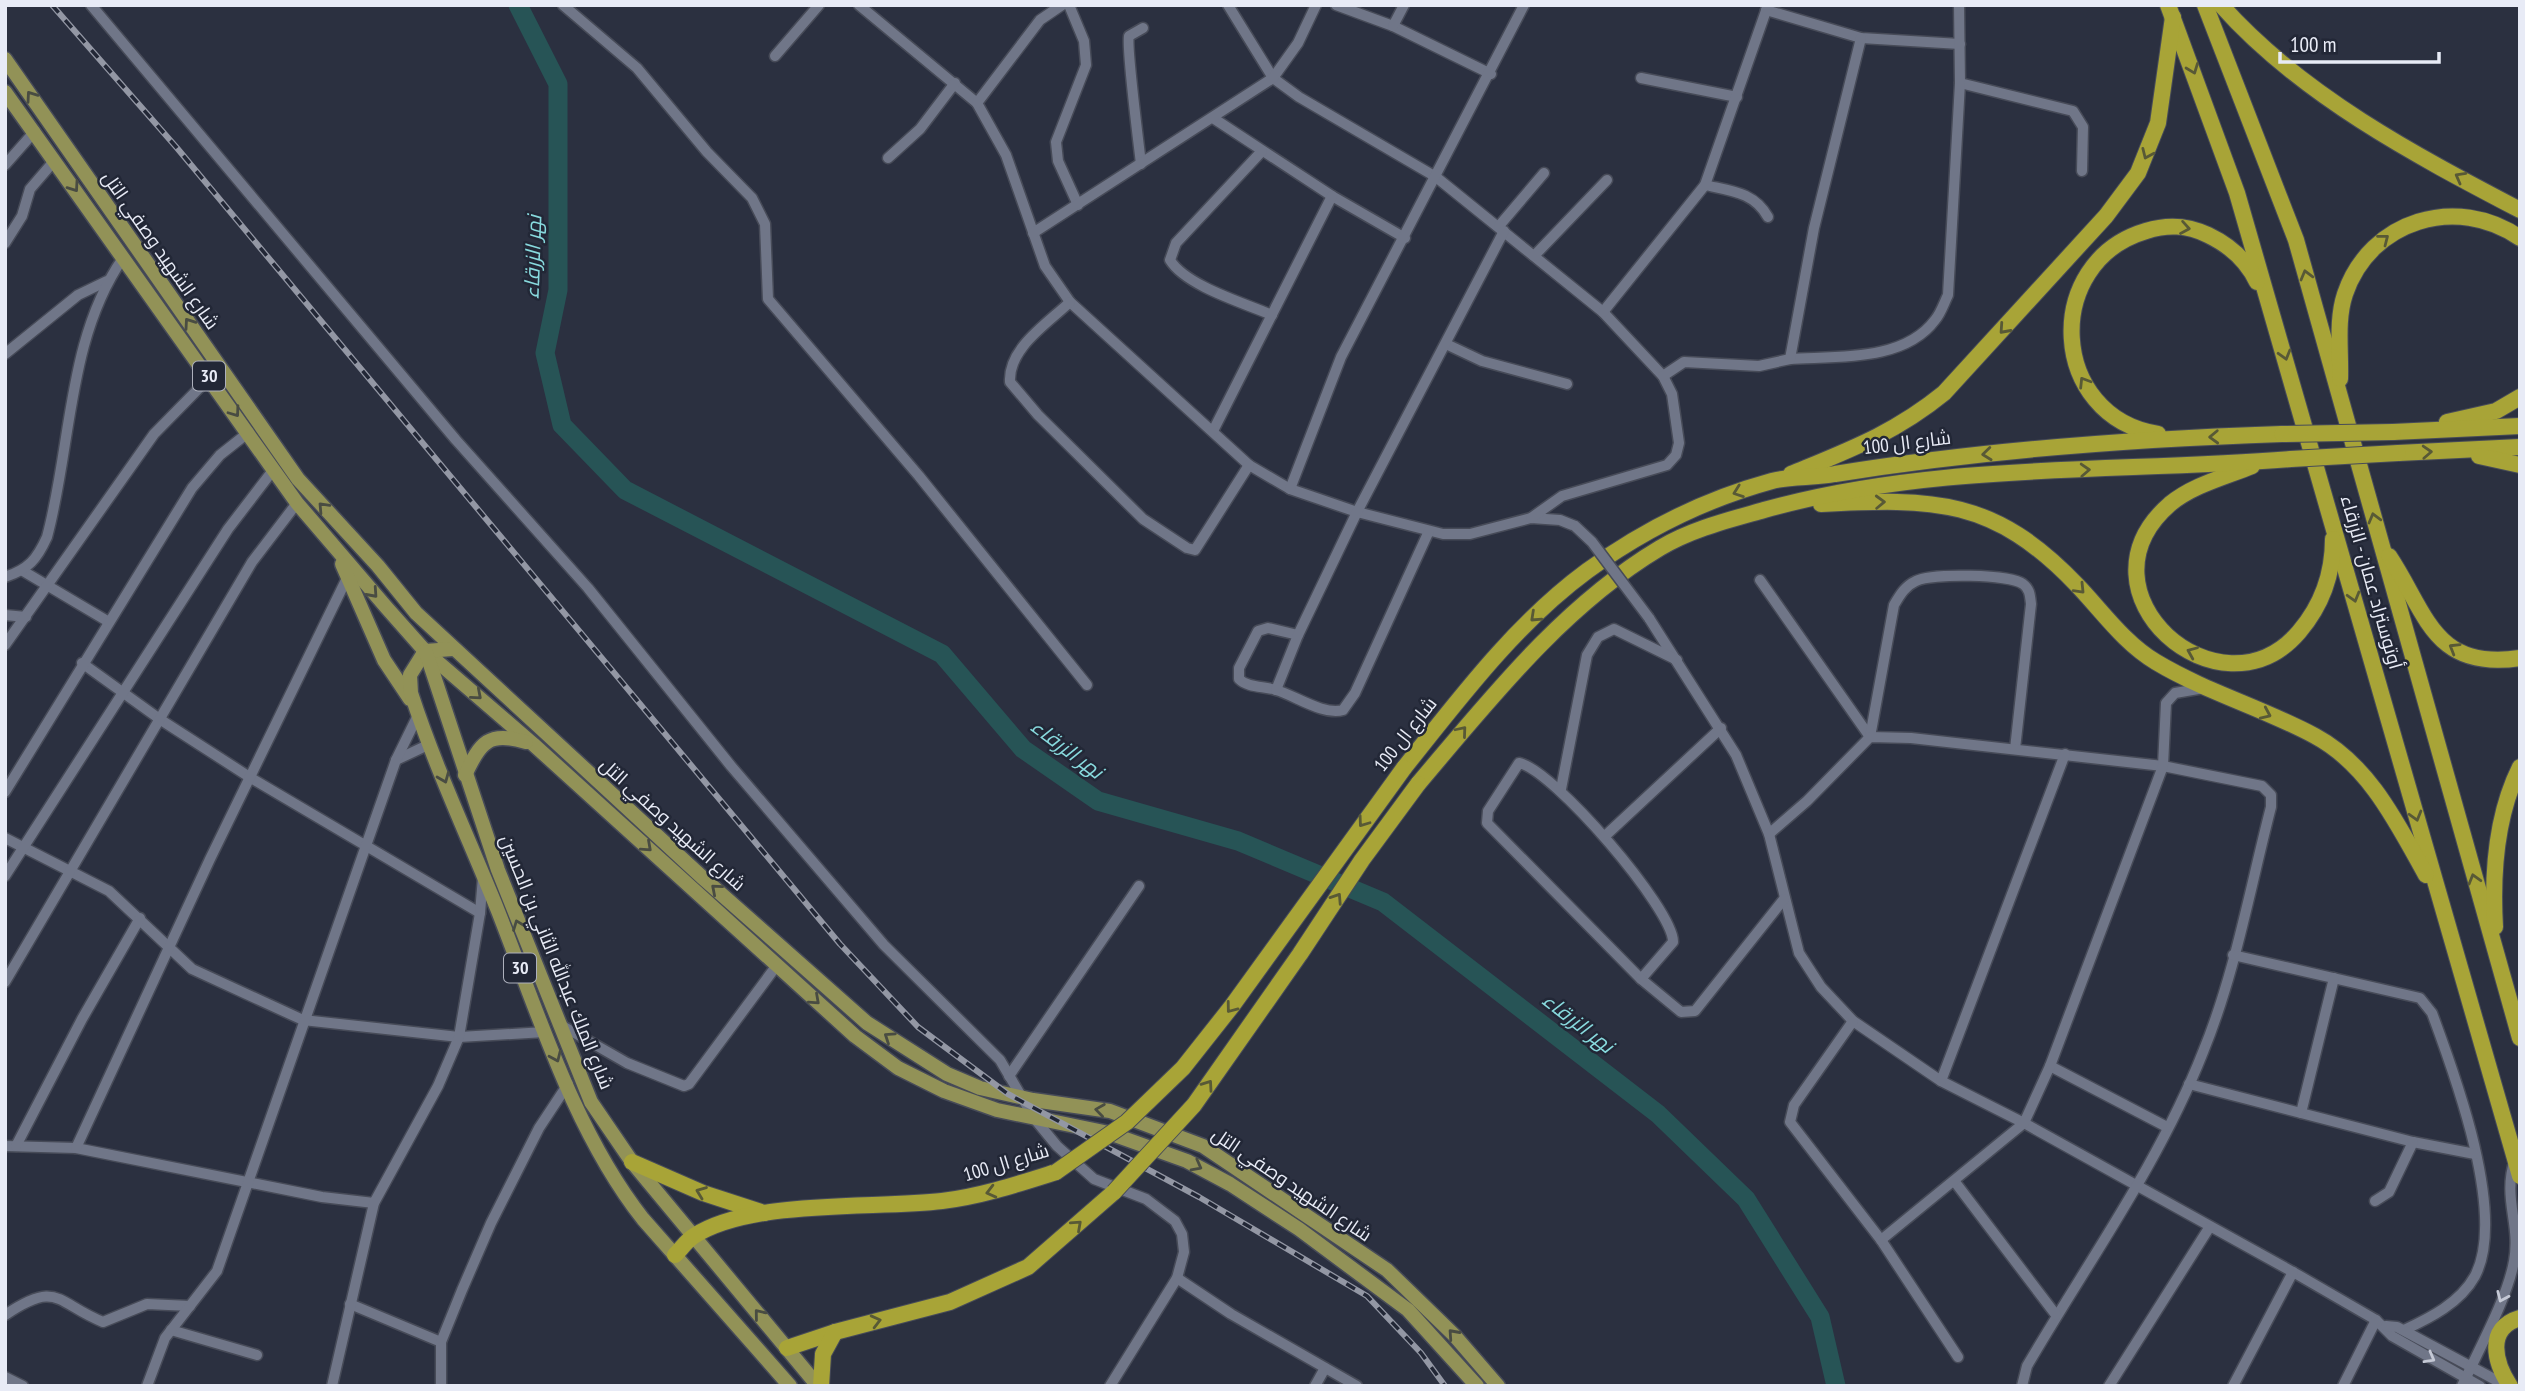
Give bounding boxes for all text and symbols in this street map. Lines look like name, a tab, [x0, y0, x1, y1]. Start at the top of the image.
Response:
scale bar	[2280, 21, 2439, 65]
text: 100 m	[2290, 31, 2336, 58]
one-way arrow	[2185, 62, 2199, 74]
one-way arrow	[27, 91, 39, 104]
one-way arrow	[2141, 147, 2155, 159]
street label: شارع الشهيد وصفي التل	[95, 166, 225, 336]
one-way arrow	[2455, 172, 2467, 185]
one-way arrow	[66, 179, 78, 192]
water label: نهر الزرقاء	[518, 212, 548, 299]
one-way arrow	[2179, 220, 2191, 235]
one-way arrow	[2376, 235, 2388, 248]
one-way arrow	[2300, 269, 2314, 281]
one-way arrow	[185, 318, 197, 331]
one-way arrow	[2000, 321, 2012, 334]
one-way arrow	[2277, 349, 2292, 361]
road number: 30	[193, 362, 225, 390]
one-way arrow	[2080, 377, 2093, 390]
one-way arrow	[227, 404, 239, 417]
street label: شارع ال 100	[1862, 425, 1953, 461]
one-way arrow	[2208, 429, 2219, 444]
one-way arrow	[2422, 444, 2433, 459]
one-way arrow	[1981, 446, 1992, 461]
one-way arrow	[2080, 462, 2091, 477]
one-way arrow	[1733, 484, 1745, 498]
street label: أوتوستراد عمان - الزرقاء	[2336, 492, 2408, 672]
one-way arrow	[1875, 494, 1886, 509]
one-way arrow	[318, 502, 331, 515]
one-way arrow	[2368, 512, 2382, 524]
one-way arrow	[2072, 580, 2085, 593]
one-way arrow	[364, 584, 377, 597]
one-way arrow	[2346, 591, 2361, 603]
one-way arrow	[1530, 608, 1543, 621]
one-way arrow	[2449, 643, 2462, 656]
one-way arrow	[2187, 646, 2199, 660]
one-way arrow	[469, 687, 482, 699]
street label: شارع ال 100	[1368, 692, 1443, 777]
one-way arrow	[2258, 706, 2271, 720]
water label: نهر الزرقاء	[1026, 713, 1111, 786]
one-way arrow	[1454, 727, 1466, 740]
street label: شارع الشهيد وصفي التل	[593, 752, 751, 898]
one-way arrow	[435, 771, 449, 783]
one-way arrow	[2408, 810, 2422, 822]
one-way arrow	[1358, 815, 1371, 827]
street label: شارع الملك عبدالله الثاني بن الحسين	[492, 831, 619, 1094]
one-way arrow	[639, 839, 652, 851]
one-way arrow	[2468, 873, 2482, 885]
one-way arrow	[711, 885, 724, 897]
one-way arrow	[1328, 893, 1341, 906]
one-way arrow	[512, 919, 526, 931]
road number: 30	[504, 953, 536, 982]
water label: نهر الزرقاء	[1537, 986, 1622, 1061]
one-way arrow	[807, 992, 820, 1004]
one-way arrow	[1226, 1000, 1239, 1012]
one-way arrow	[883, 1032, 896, 1045]
one-way arrow	[548, 1050, 562, 1062]
one-way arrow	[1200, 1080, 1212, 1093]
one-way arrow	[1094, 1103, 1106, 1118]
street label: شارع الشهيد وصفي التل	[1206, 1122, 1377, 1249]
street label: شارع ال 100	[960, 1138, 1052, 1188]
one-way arrow	[1190, 1158, 1202, 1171]
one-way arrow	[985, 1184, 997, 1198]
one-way arrow	[696, 1186, 708, 1200]
one-way arrow	[1069, 1220, 1082, 1233]
one-way arrow	[2496, 1290, 2510, 1302]
one-way arrow	[755, 1310, 767, 1323]
one-way arrow	[870, 1315, 882, 1329]
one-way arrow	[1449, 1329, 1462, 1342]
one-way arrow	[2423, 1350, 2436, 1363]

